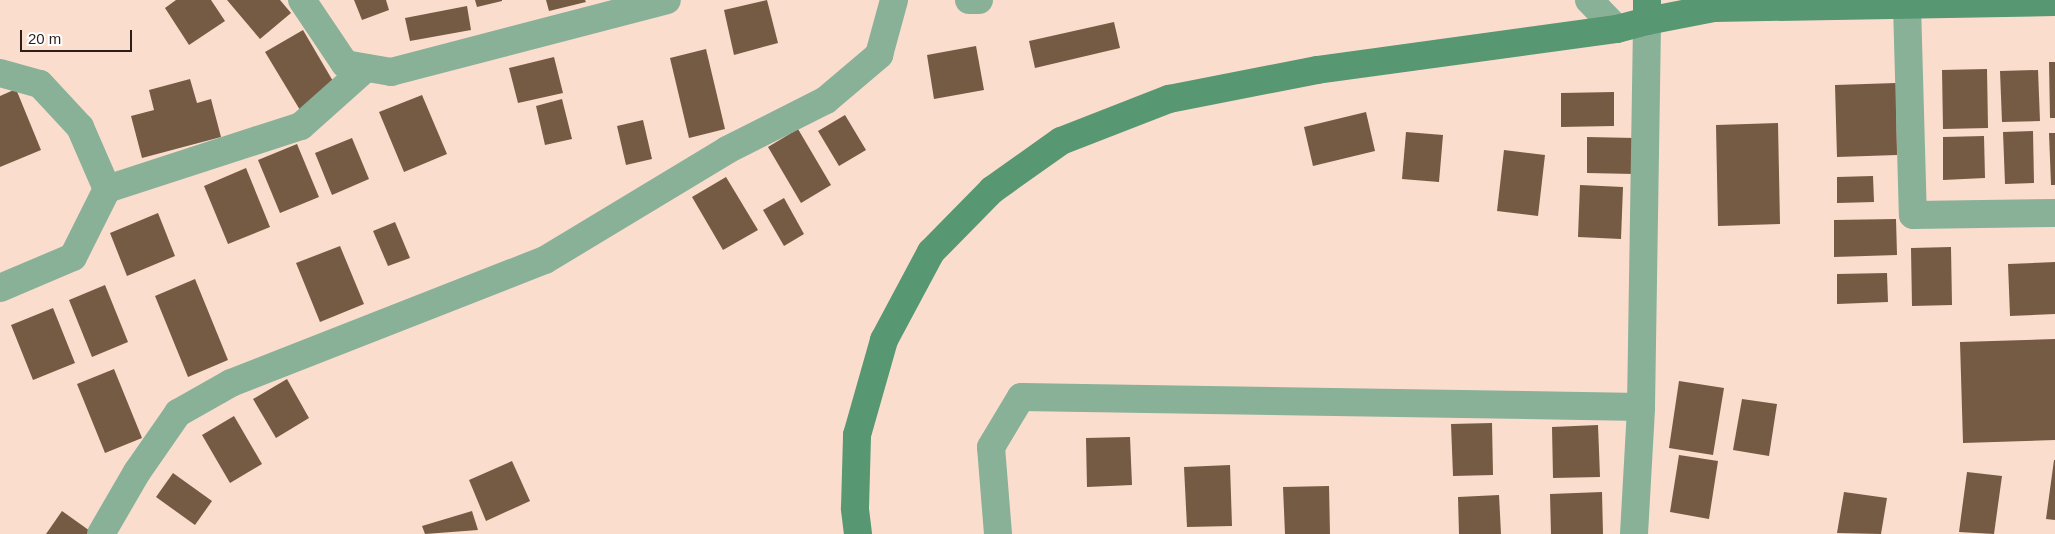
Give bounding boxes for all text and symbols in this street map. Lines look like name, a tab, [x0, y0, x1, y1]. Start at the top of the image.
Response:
scale bar	[22, 20, 135, 52]
text: 20 m	[28, 30, 61, 47]

